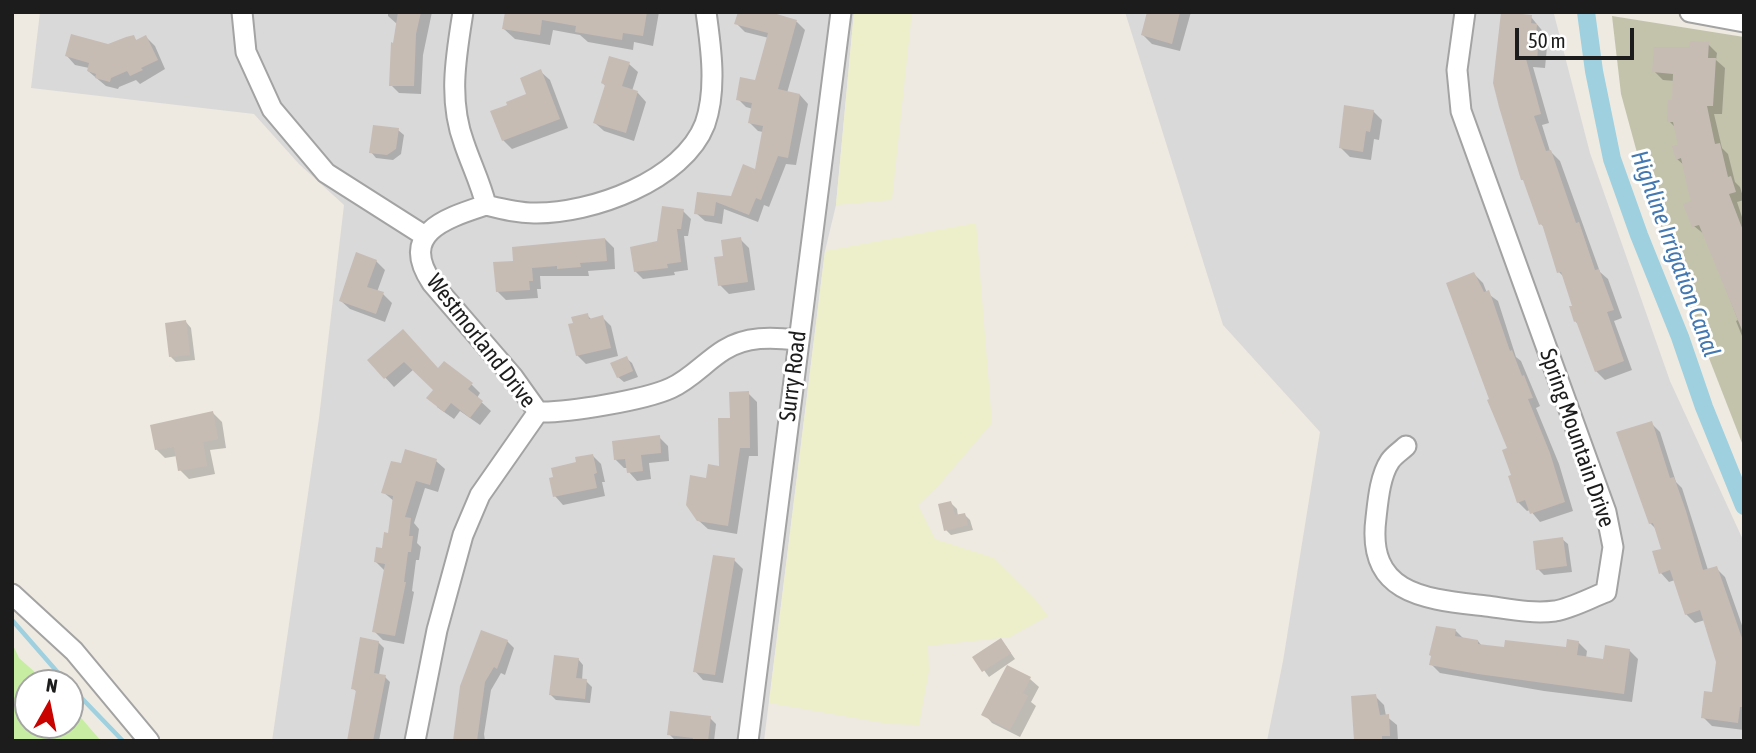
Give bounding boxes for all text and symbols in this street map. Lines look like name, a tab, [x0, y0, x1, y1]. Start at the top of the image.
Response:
scale bar	[1518, 14, 1637, 58]
text: 50 m	[1528, 28, 1566, 52]
water label: Highline Irrigation Canal	[1624, 147, 1726, 361]
street label: Westmorland Drive	[420, 269, 542, 413]
street label: Surry Road	[774, 329, 812, 423]
street label: Spring Mountain Drive	[1534, 345, 1620, 531]
north arrow	[14, 669, 84, 739]
text: N	[45, 673, 59, 697]

